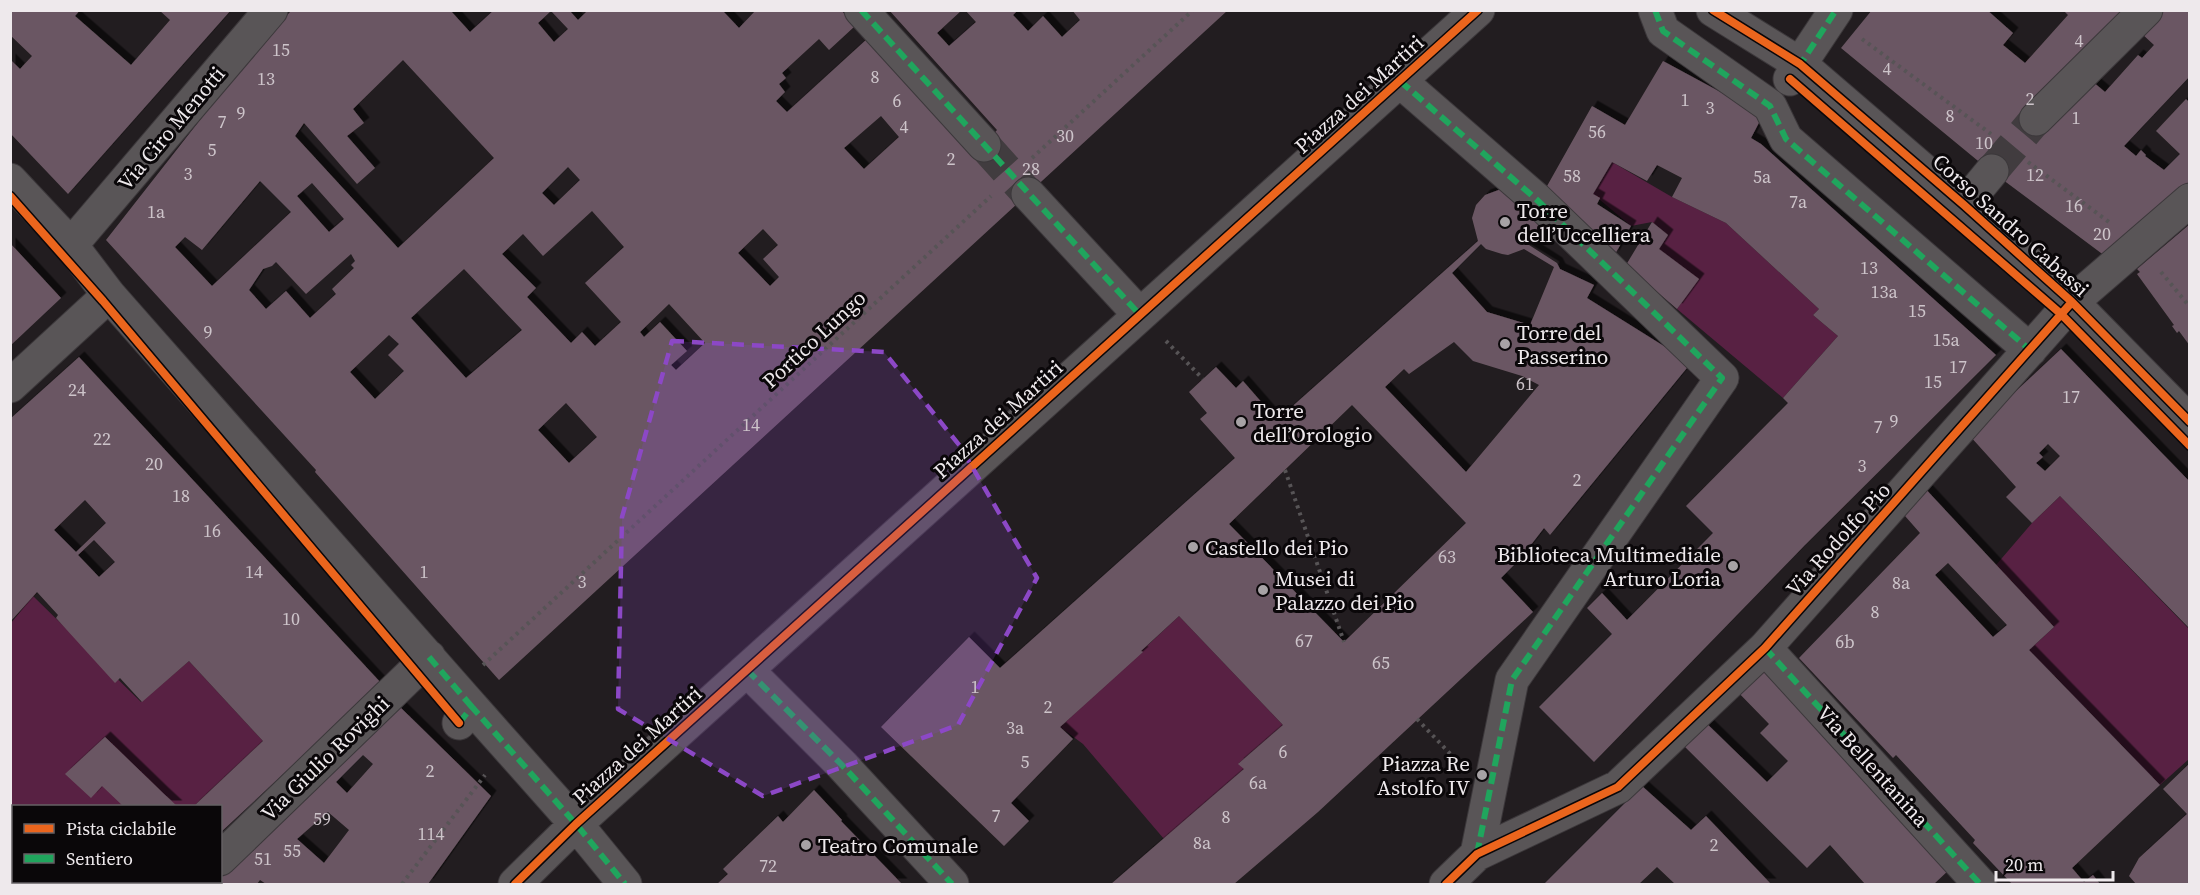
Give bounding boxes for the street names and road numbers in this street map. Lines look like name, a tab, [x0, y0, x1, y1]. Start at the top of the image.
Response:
street label: Piazza dei Martiri	[1288, 28, 1430, 160]
street label: Via Ciro Menotti	[111, 60, 231, 196]
street label: Corso Sandro Cabassi	[1927, 147, 2095, 303]
street label: Portico Lungo	[756, 283, 872, 395]
street label: Piazza dei Martiri	[927, 353, 1069, 485]
street label: Via Rodolfo Pio	[1779, 476, 1897, 602]
street label: Piazza dei Martiri	[566, 679, 708, 811]
street label: Via Giulio Rovighi	[254, 689, 396, 827]
street label: Via Bellentanina	[1810, 699, 1936, 833]

